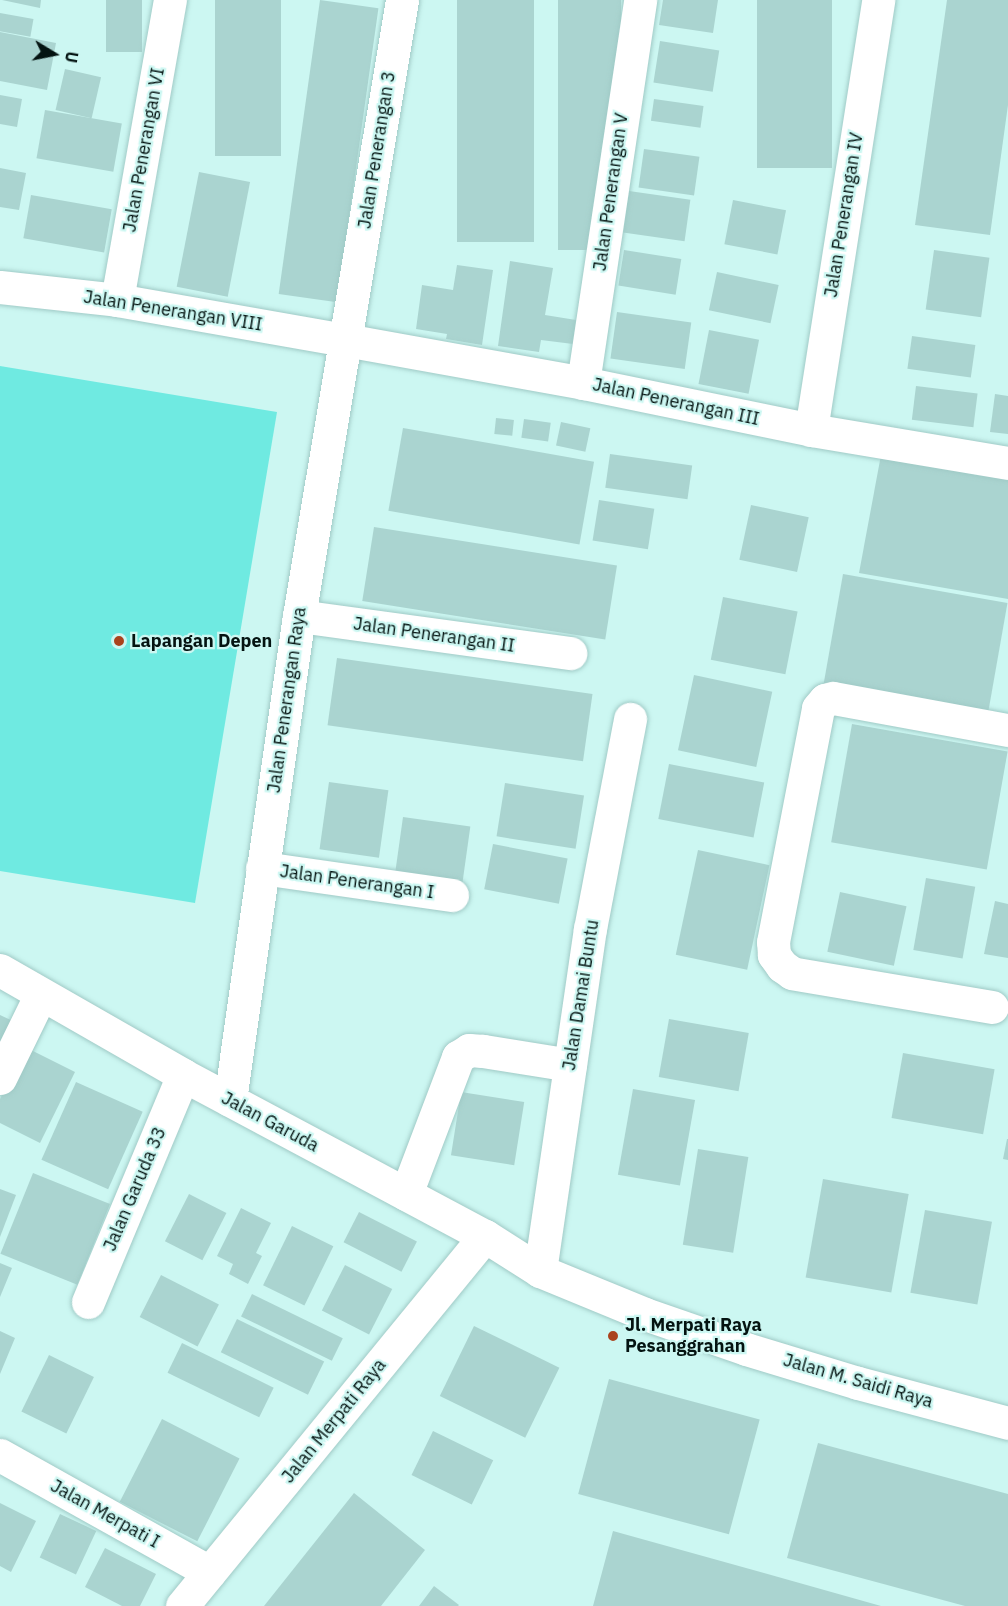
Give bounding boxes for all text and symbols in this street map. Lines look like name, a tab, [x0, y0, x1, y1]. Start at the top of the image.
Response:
north arrow	[24, 24, 84, 84]
text: U	[61, 50, 83, 64]
street label: Jalan Penerangan VI	[119, 66, 169, 234]
street label: Jalan Penerangan 3	[354, 70, 400, 230]
street label: Jalan Penerangan V	[589, 112, 633, 272]
street label: Jalan Penerangan IV	[820, 131, 868, 299]
street label: Jalan Penerangan VIII	[82, 286, 264, 336]
street label: Jalan Penerangan III	[591, 374, 761, 430]
street label: Jalan Penerangan Raya	[263, 606, 311, 794]
street label: Jalan Penerangan II	[352, 613, 516, 657]
place label: Lapangan Depen	[131, 630, 272, 652]
marker: Lapangan Depen	[112, 634, 126, 648]
street label: Jalan Penerangan I	[279, 860, 435, 904]
street label: Jalan Damai Buntu	[558, 918, 604, 1072]
street label: Jalan Garuda	[218, 1087, 322, 1157]
street label: Jalan Garuda 33	[99, 1124, 171, 1254]
place label: Jl. Merpati Raya Pesanggrahan	[625, 1315, 762, 1358]
marker: Jl. Merpati Raya Pesanggrahan	[606, 1329, 620, 1343]
street label: Jalan M. Saidi Raya	[781, 1349, 935, 1413]
street label: Jalan Merpati Raya	[277, 1355, 391, 1487]
street label: Jalan Merpati I	[47, 1475, 163, 1553]

